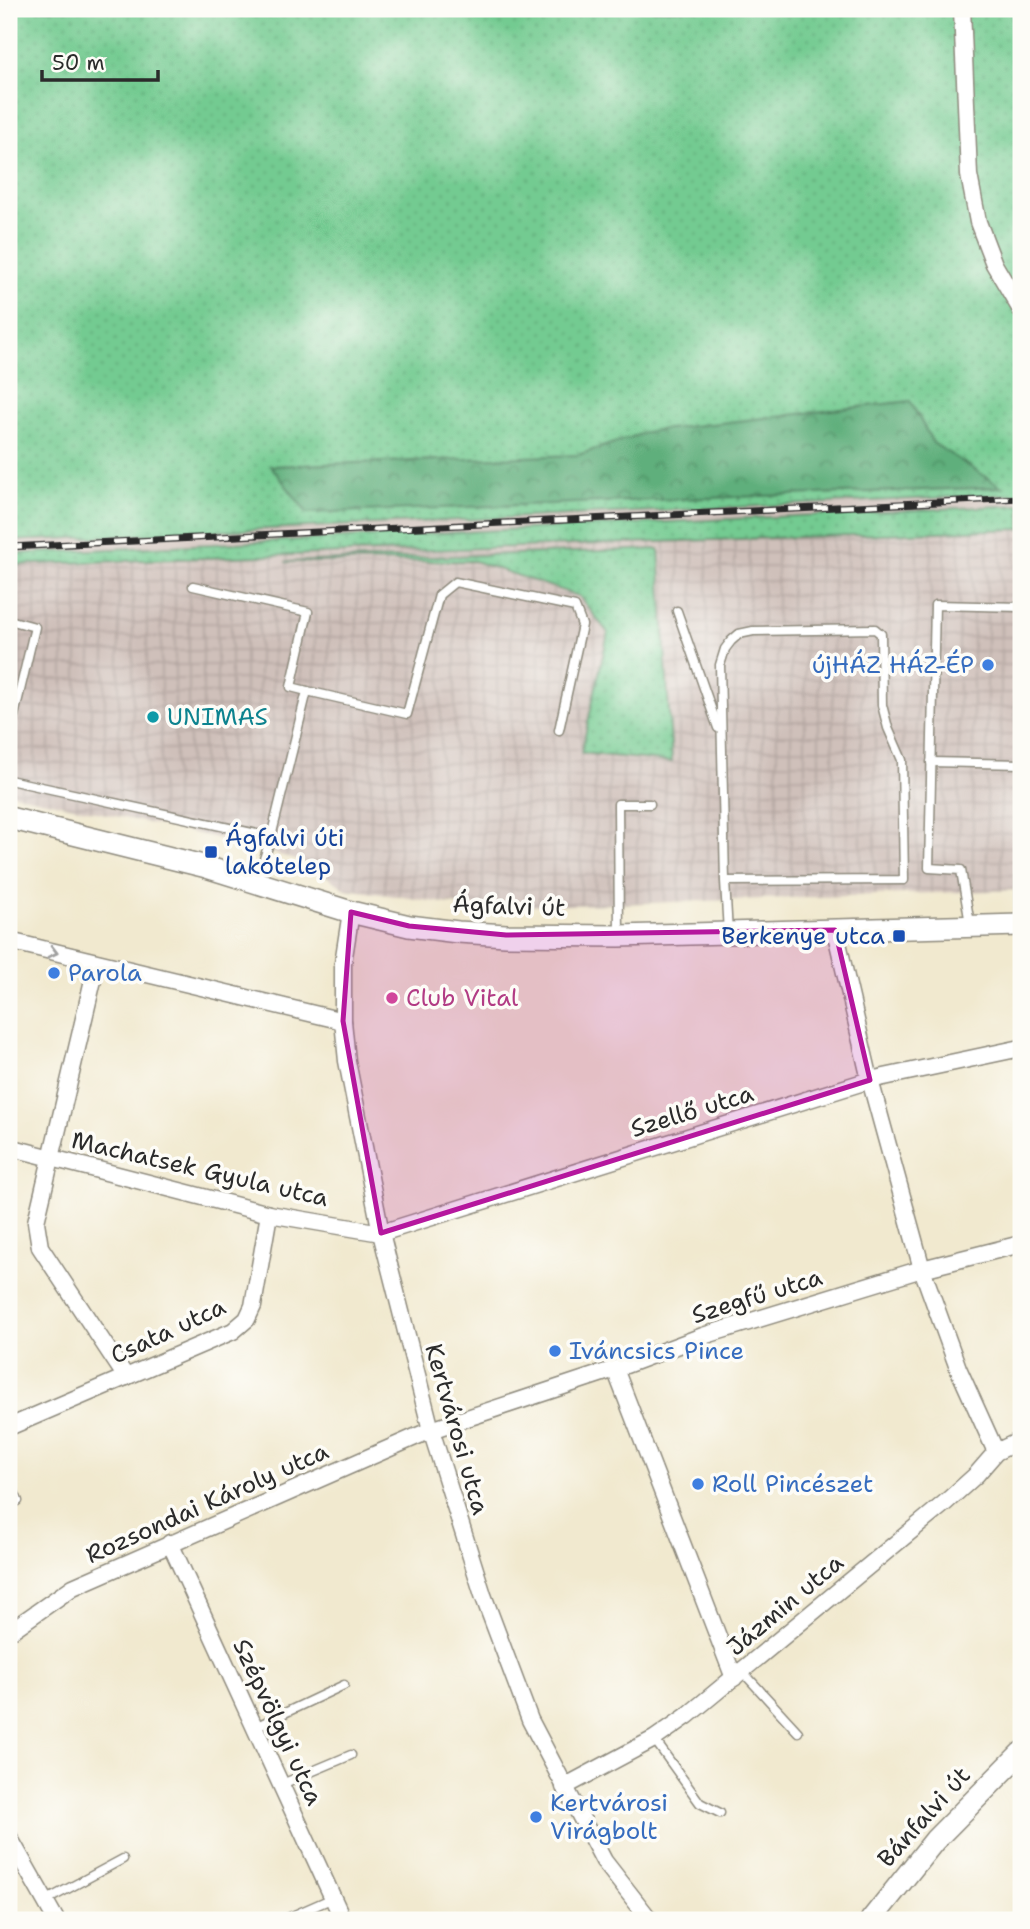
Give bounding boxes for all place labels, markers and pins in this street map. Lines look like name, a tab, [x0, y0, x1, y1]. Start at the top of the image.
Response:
place label: újHÁZ HÁZ-ÉP	[812, 649, 974, 681]
marker: újHÁZ HÁZ-ÉP	[980, 657, 996, 673]
place label: UNIMAS	[167, 701, 268, 733]
marker: UNIMAS	[145, 709, 161, 725]
place label: Ágfalvi úti lakótelep	[225, 822, 345, 882]
marker: Ágfalvi úti lakótelep	[203, 844, 219, 860]
place label: Berkenye utca	[721, 920, 885, 952]
marker: Berkenye utca	[891, 928, 907, 944]
place label: Parola	[68, 957, 142, 989]
marker: Parola	[46, 965, 62, 981]
place label: Club Vital	[406, 982, 519, 1014]
marker: Club Vital	[384, 990, 400, 1006]
place label: Iváncsics Pince	[569, 1335, 744, 1367]
marker: Iváncsics Pince	[547, 1343, 563, 1359]
place label: Roll Pincészet	[712, 1468, 874, 1500]
marker: Roll Pincészet	[690, 1476, 706, 1492]
place label: Kertvárosi Virágbolt	[550, 1787, 668, 1847]
marker: Kertvárosi Virágbolt	[528, 1809, 544, 1825]

